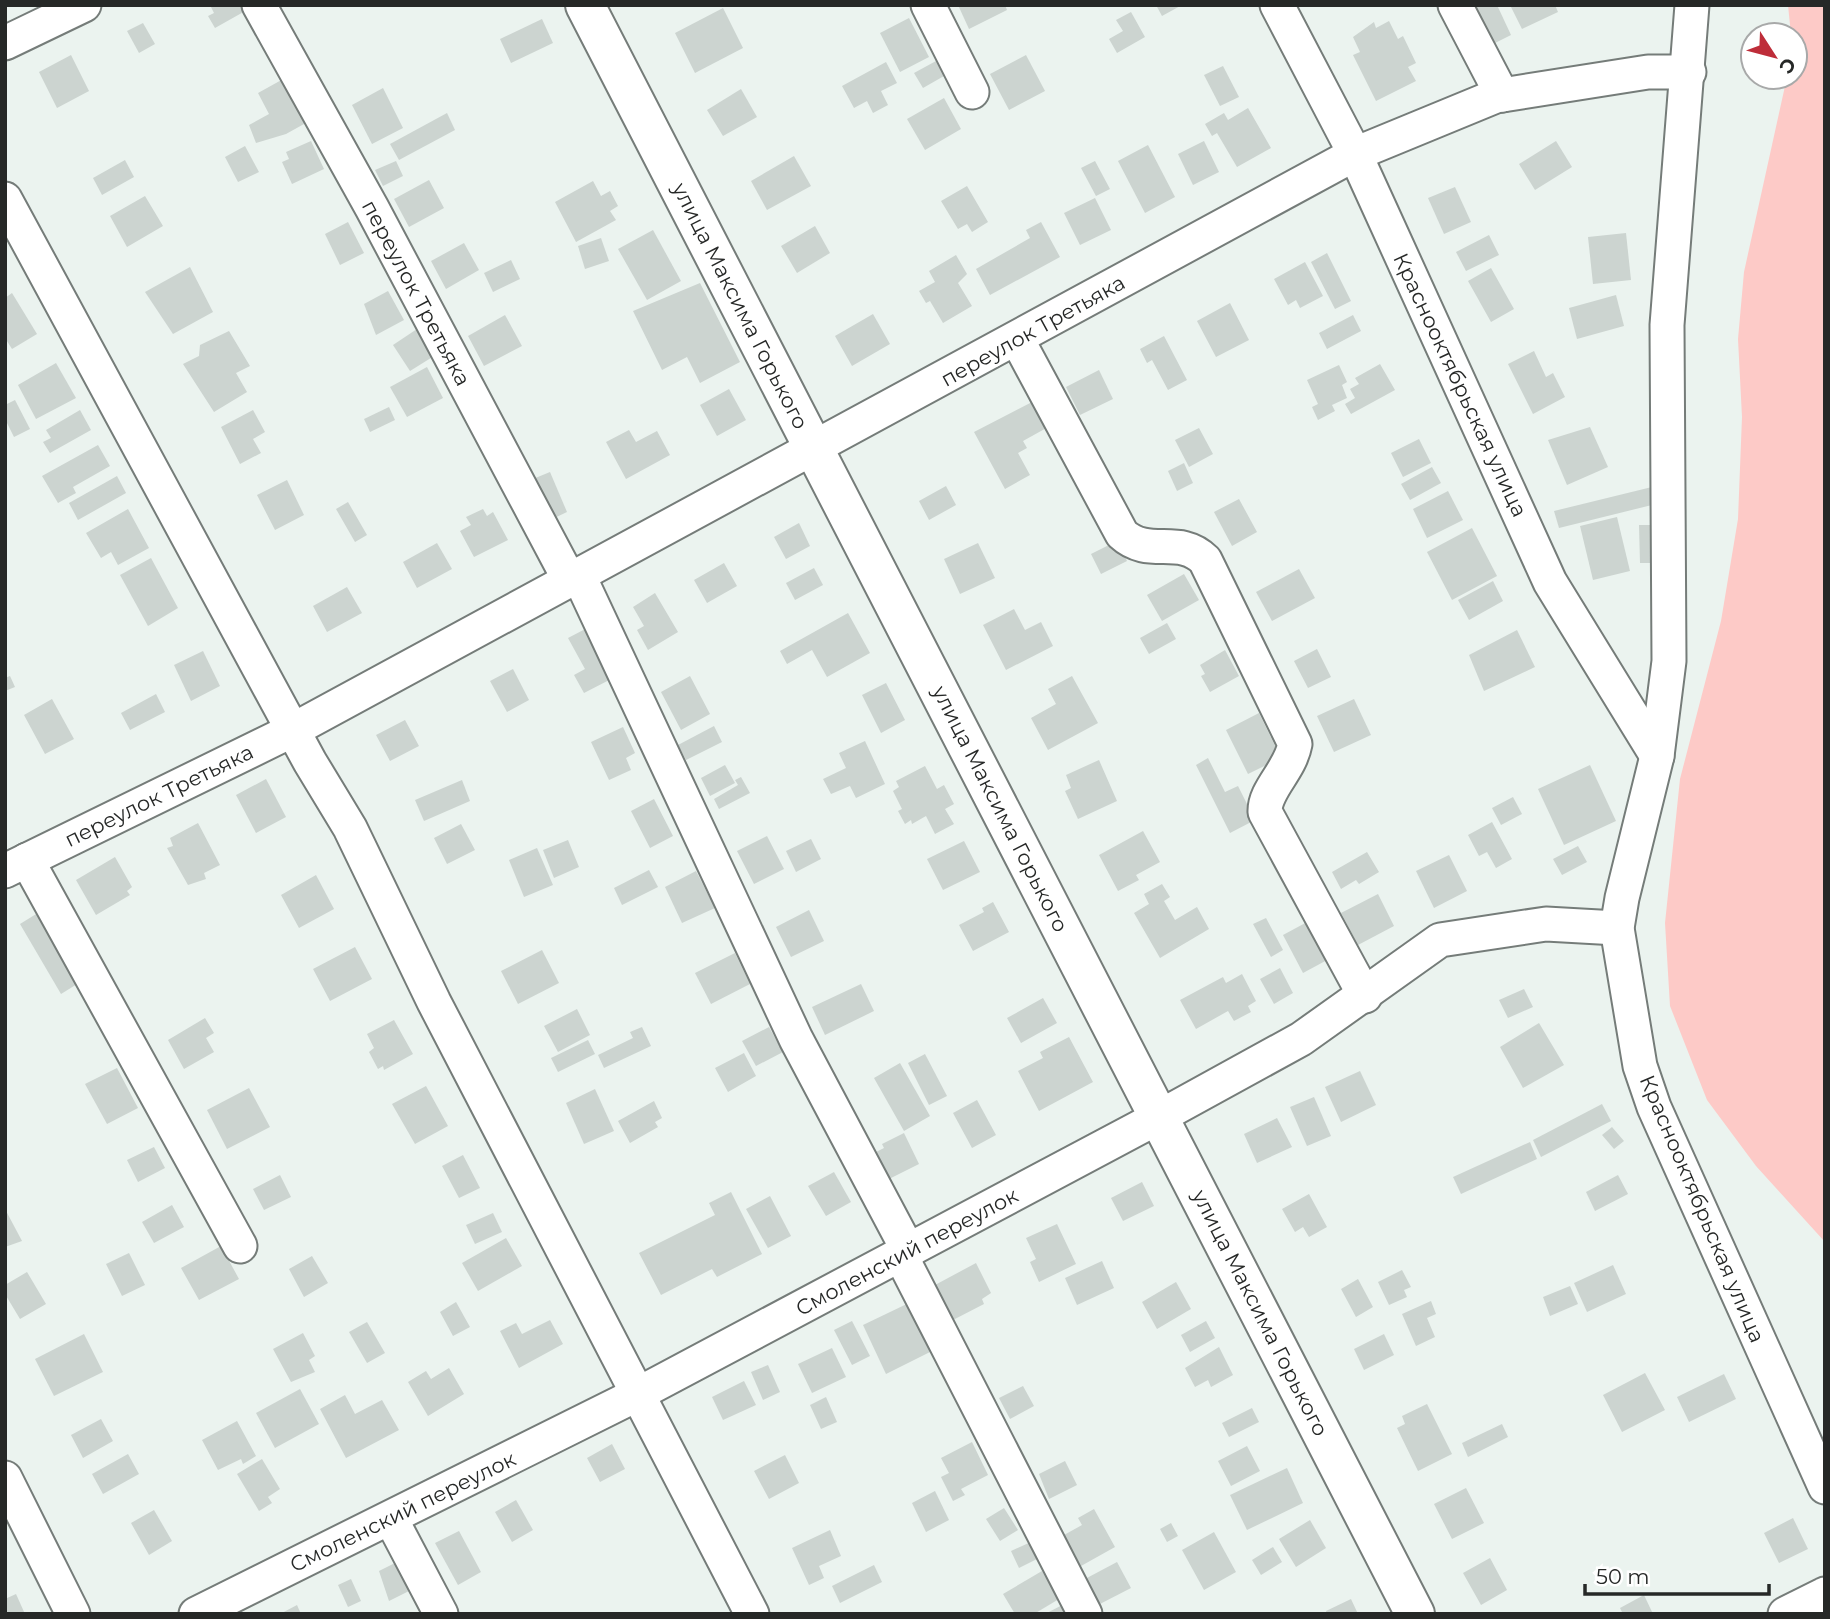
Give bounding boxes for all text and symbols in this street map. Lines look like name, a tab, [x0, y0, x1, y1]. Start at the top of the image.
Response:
north arrow	[1739, 21, 1809, 91]
text: С	[1774, 53, 1801, 78]
street label: улица Максима Горького	[667, 178, 814, 433]
street label: переулок Третьяка	[357, 196, 476, 390]
street label: Краснооктябрьская улица	[1388, 249, 1533, 521]
street label: переулок Третьяка	[936, 270, 1129, 392]
street label: улица Максима Горького	[927, 681, 1074, 936]
street label: переулок Третьяка	[60, 739, 257, 852]
street label: Краснооктябрьская улица	[1635, 1071, 1770, 1346]
street label: Смоленский переулок	[791, 1182, 1022, 1321]
street label: улица Максима Горького	[1187, 1185, 1334, 1440]
street label: Смоленский переулок	[286, 1446, 520, 1577]
scale bar	[1585, 1552, 1769, 1596]
text: 50 m	[1596, 1564, 1650, 1589]

